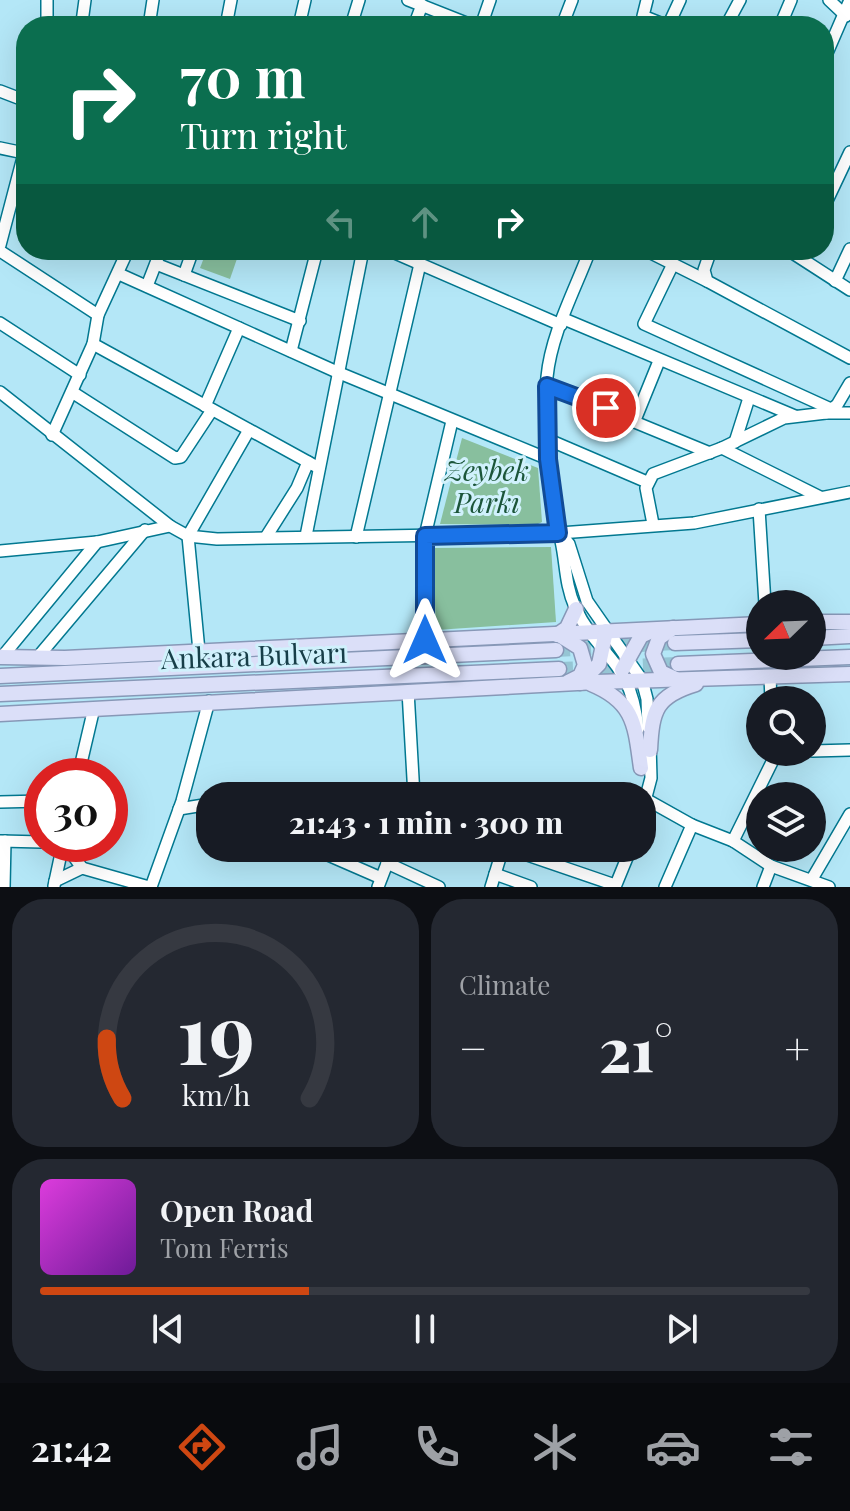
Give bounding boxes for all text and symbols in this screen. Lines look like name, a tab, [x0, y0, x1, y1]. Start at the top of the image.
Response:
text: 70 m	[180, 38, 305, 113]
icon: right	[48, 48, 152, 152]
text: Turn right	[180, 110, 347, 158]
icon: left	[319, 200, 363, 244]
icon: ahead	[403, 200, 447, 244]
icon: right	[487, 200, 531, 244]
pin	[572, 374, 640, 442]
icon: arrive	[584, 386, 628, 430]
park label: Zeybek Parkı	[443, 451, 529, 520]
north arrow	[746, 590, 826, 670]
map controls	[746, 590, 826, 862]
position arrow	[383, 598, 467, 682]
street label: Ankara Bulvarı	[159, 633, 348, 676]
button: search	[746, 686, 826, 766]
speed limit sign: 30	[24, 758, 128, 862]
button: layers	[746, 782, 826, 862]
text: 21:43 · 1 min · 300 m	[289, 802, 563, 842]
text: Climate	[459, 967, 550, 1002]
text: 19	[177, 975, 254, 1086]
text: 21°	[599, 1007, 673, 1087]
text: −	[459, 1017, 487, 1076]
text: +	[784, 1017, 810, 1076]
text: km/h	[181, 1075, 250, 1113]
text: Open Road	[160, 1190, 313, 1230]
text: Tom Ferris	[160, 1230, 289, 1265]
icon: previous	[146, 1307, 190, 1351]
icon: pause	[403, 1307, 447, 1351]
icon: next	[660, 1307, 704, 1351]
icon: directions	[174, 1419, 230, 1475]
icon: music	[292, 1419, 348, 1475]
icon: phone	[409, 1419, 465, 1475]
icon: climate	[527, 1419, 583, 1475]
icon: car	[645, 1419, 701, 1475]
icon: filters	[763, 1419, 819, 1475]
text: 21:42	[31, 1423, 112, 1471]

